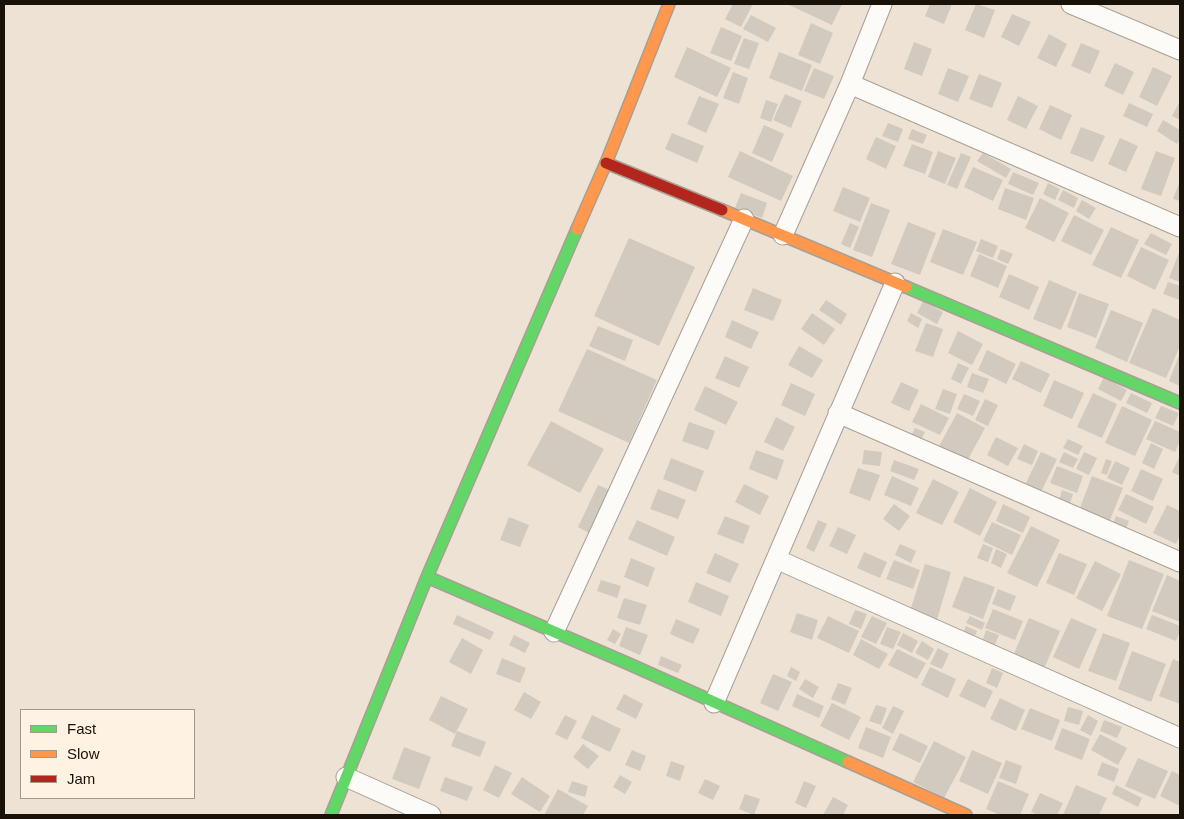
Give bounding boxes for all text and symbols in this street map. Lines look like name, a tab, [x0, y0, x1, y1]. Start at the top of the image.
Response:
legend	[20, 709, 195, 799]
text: Fast	[67, 720, 96, 737]
text: Slow	[67, 745, 100, 762]
text: Jam	[67, 770, 95, 787]

